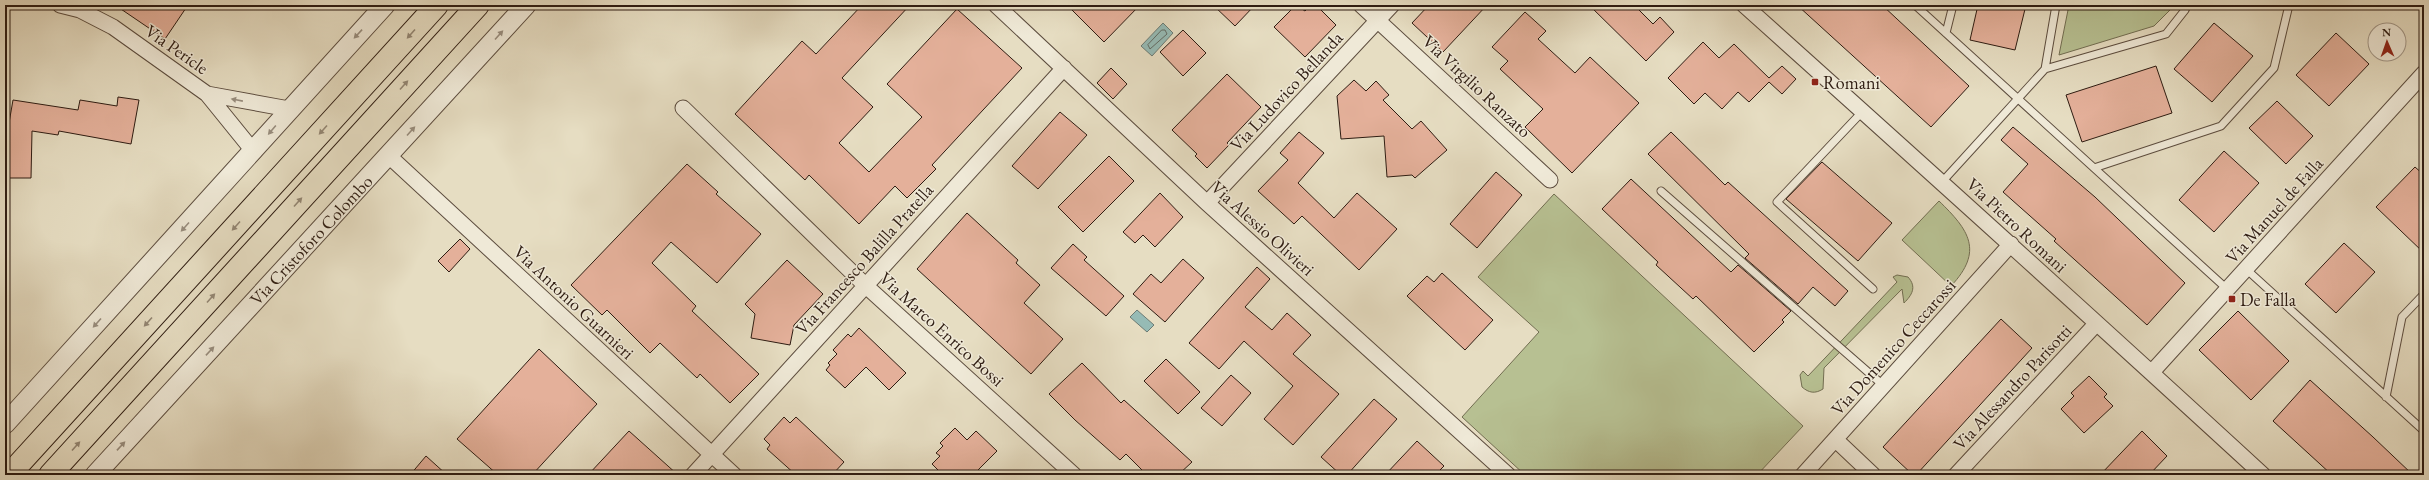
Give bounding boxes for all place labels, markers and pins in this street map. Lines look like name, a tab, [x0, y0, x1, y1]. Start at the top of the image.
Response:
place label: Romani	[1823, 71, 1880, 94]
marker: Romani	[1810, 77, 1820, 87]
place label: De Falla	[2240, 288, 2297, 311]
marker: De Falla	[2227, 294, 2237, 304]

